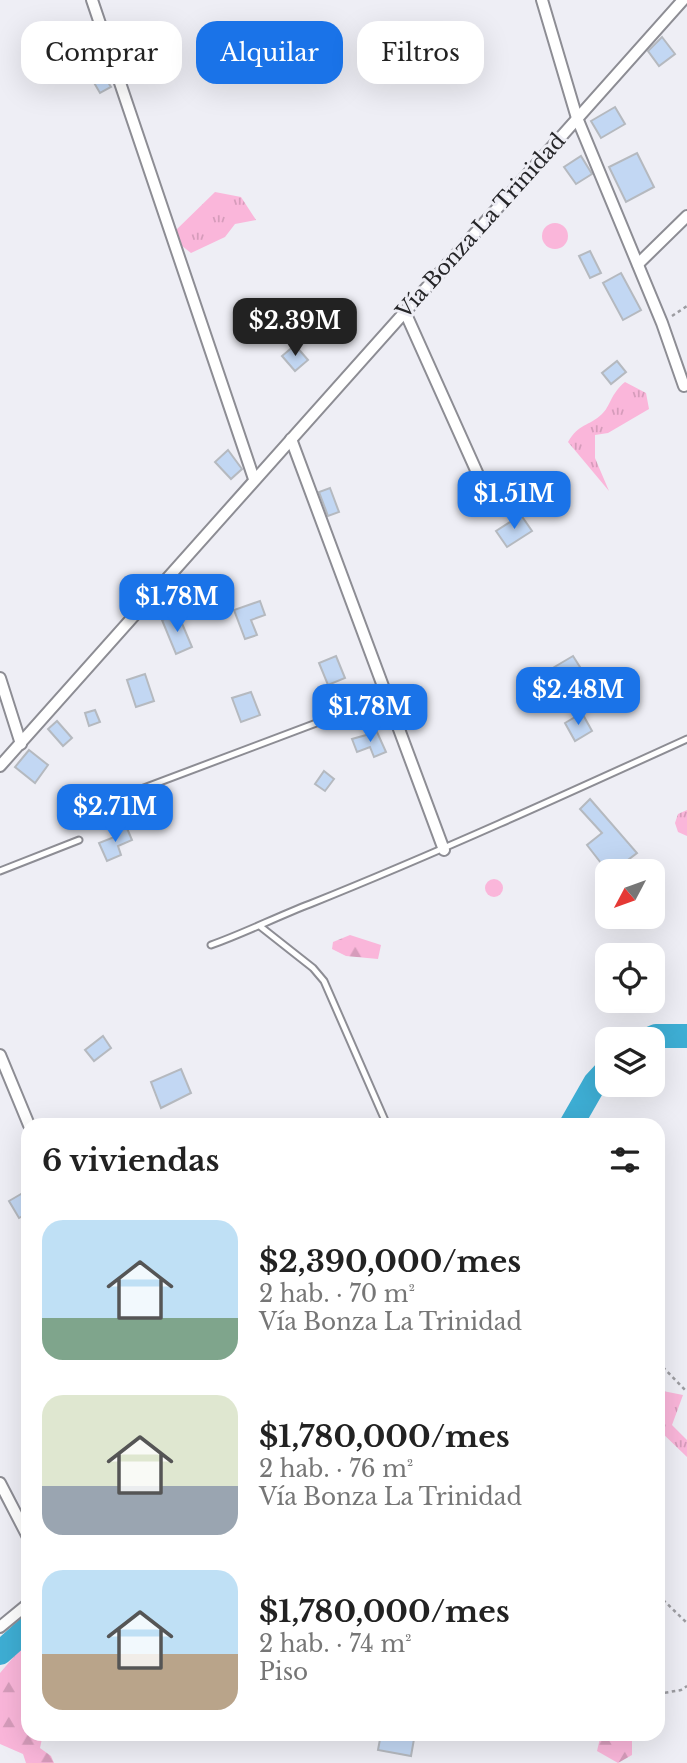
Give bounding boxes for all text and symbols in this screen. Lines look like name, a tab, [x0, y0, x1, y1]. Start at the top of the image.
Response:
chip: Comprar	[21, 21, 182, 84]
chip: Alquilar	[196, 21, 343, 84]
chip: Filtros	[357, 21, 484, 84]
street label: Vía Bonza La Trinidad	[390, 128, 571, 325]
pin: $2.39M	[238, 298, 352, 358]
text: $2.39M	[249, 307, 341, 335]
pin: $1.51M	[457, 472, 571, 531]
text: $1.51M	[474, 480, 554, 508]
pin: $1.78M	[120, 574, 234, 634]
text: $1.78M	[135, 583, 219, 611]
pin: $2.48M	[521, 668, 635, 727]
text: $2.48M	[532, 676, 624, 704]
pin: $1.78M	[313, 684, 427, 744]
text: $1.78M	[328, 693, 412, 721]
pin: $2.71M	[58, 784, 172, 844]
text: $2.71M	[73, 793, 157, 821]
north arrow	[595, 859, 665, 929]
map controls	[595, 859, 665, 1097]
button: locate	[595, 943, 665, 1013]
button: layers	[595, 1027, 665, 1097]
icon: filters	[606, 1141, 644, 1179]
text: 6 viviendas	[42, 1142, 219, 1179]
text: $2,390,000/mes	[259, 1243, 521, 1280]
icon: home	[98, 1248, 182, 1332]
text: 2 hab. · 70 m²	[259, 1280, 415, 1308]
text: Vía Bonza La Trinidad	[259, 1308, 522, 1336]
text: $1,780,000/mes	[259, 1418, 510, 1455]
icon: home	[98, 1423, 182, 1507]
text: 2 hab. · 76 m²	[259, 1455, 413, 1483]
text: Vía Bonza La Trinidad	[259, 1483, 522, 1511]
text: $1,780,000/mes	[259, 1593, 510, 1630]
icon: home	[98, 1598, 182, 1682]
text: 2 hab. · 74 m²	[259, 1630, 412, 1658]
text: Piso	[259, 1658, 308, 1686]

